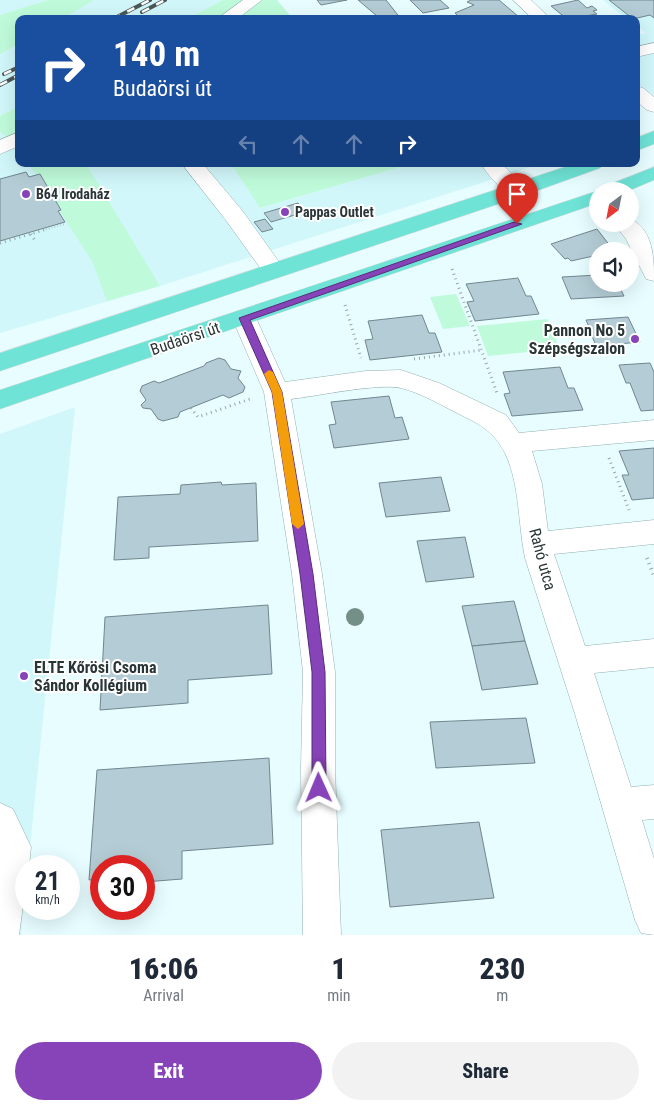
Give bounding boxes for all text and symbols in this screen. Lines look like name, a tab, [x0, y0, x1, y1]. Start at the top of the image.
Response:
text: 140 m	[113, 34, 200, 75]
icon: right	[30, 35, 95, 100]
text: Budaörsi út	[113, 76, 212, 101]
icon: left	[234, 130, 262, 158]
icon: ahead	[287, 130, 315, 158]
icon: ahead	[340, 130, 368, 158]
icon: right	[393, 130, 421, 158]
pin	[496, 173, 538, 224]
icon: arrive	[503, 180, 531, 208]
north arrow	[589, 182, 639, 232]
map controls	[589, 182, 639, 292]
place label: B64 Irodaház	[36, 186, 110, 202]
marker: B64 Irodaház	[20, 188, 32, 200]
place label: Pappas Outlet	[295, 204, 374, 220]
marker: Pappas Outlet	[279, 206, 291, 218]
button: sound	[589, 242, 639, 292]
street label: Budaörsi út	[148, 318, 223, 359]
place label: Pannon No 5 Szépségszalon	[529, 321, 625, 358]
marker: Pannon No 5 Szépségszalon	[629, 333, 641, 345]
street label: Rahó utca	[525, 526, 560, 592]
place label: ELTE Kőrösi Csoma Sándor Kollégium	[34, 658, 157, 695]
marker: ELTE Kőrösi Csoma Sándor Kollégium	[18, 670, 30, 682]
position arrow	[292, 761, 344, 813]
speed limit sign: 30	[90, 855, 155, 920]
text: 21	[35, 867, 60, 896]
text: km/h	[35, 893, 60, 907]
text: 16:06	[129, 951, 198, 986]
text: 1	[331, 951, 346, 986]
text: 230	[479, 951, 525, 986]
text: Arrival	[143, 986, 184, 1005]
text: min	[327, 986, 351, 1005]
text: m	[496, 986, 508, 1005]
button: Exit	[15, 1042, 322, 1100]
button: Share	[332, 1042, 639, 1100]

